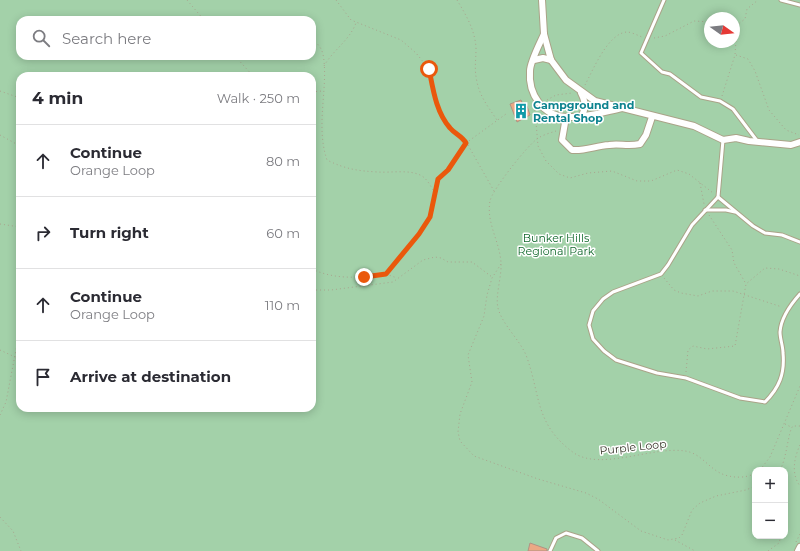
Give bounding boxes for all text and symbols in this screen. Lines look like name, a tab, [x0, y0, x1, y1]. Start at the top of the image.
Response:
north arrow	[704, 12, 740, 48]
search box	[16, 16, 316, 60]
icon: search	[30, 27, 52, 49]
text: Search here	[62, 29, 151, 48]
route start	[420, 60, 438, 78]
text: 4 min	[32, 88, 83, 108]
text: Walk · 250 m	[217, 90, 300, 106]
place label: Campground and Rental Shop	[533, 98, 634, 125]
building icon: Campground and Rental Shop	[512, 102, 530, 120]
text: Continue	[70, 143, 142, 162]
icon: ahead	[32, 150, 54, 172]
text: 80 m	[266, 153, 300, 169]
text: Orange Loop	[70, 162, 155, 178]
icon: right	[32, 222, 54, 244]
text: Turn right	[70, 223, 149, 242]
text: 60 m	[266, 225, 300, 241]
park label: Bunker Hills Regional Park	[518, 231, 595, 258]
route end	[355, 268, 373, 286]
text: Continue	[70, 287, 142, 306]
icon: ahead	[32, 294, 54, 316]
text: 110 m	[265, 297, 300, 313]
text: Orange Loop	[70, 306, 155, 322]
icon: arrive	[32, 366, 54, 388]
text: Arrive at destination	[70, 367, 231, 386]
street label: Purple Loop	[599, 437, 667, 457]
map controls	[752, 467, 788, 539]
button: +	[752, 467, 788, 503]
button: −	[752, 503, 788, 539]

